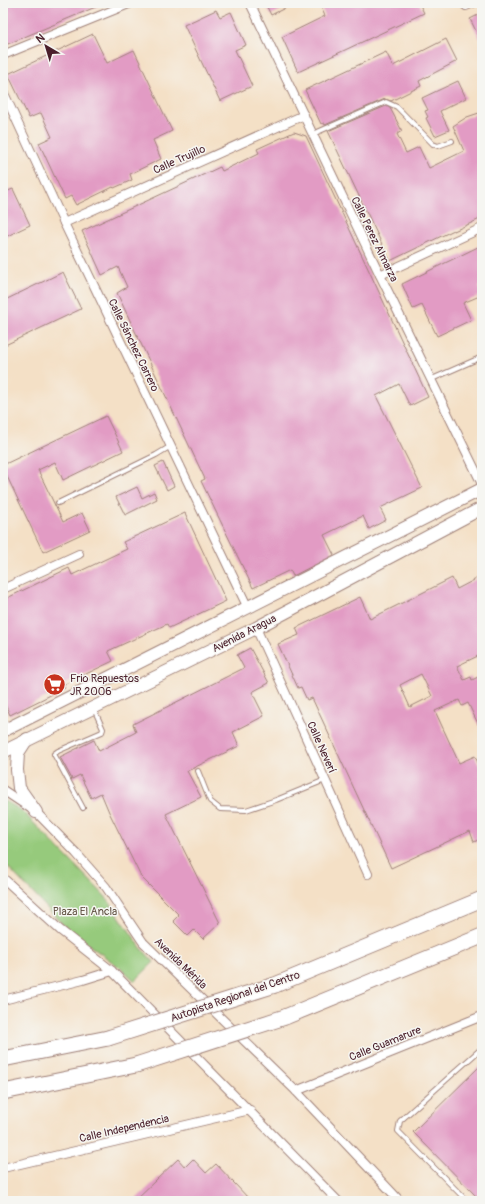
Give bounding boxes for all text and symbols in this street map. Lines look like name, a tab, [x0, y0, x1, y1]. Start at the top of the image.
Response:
north arrow	[26, 26, 66, 66]
text: N	[33, 31, 48, 46]
street label: Calle Trujillo	[151, 142, 207, 177]
street label: Calle Perez Almarza	[348, 195, 401, 284]
street label: Calle Sánchez Carrero	[105, 297, 162, 394]
street label: Avenida Aragua	[210, 612, 278, 655]
supermarket icon: Frio Repuestos JR 2006	[41, 671, 67, 697]
place label: Frio Repuestos JR 2006	[70, 672, 139, 698]
street label: Calle Neverí	[304, 719, 339, 775]
park label: Plaza El Ancla	[53, 905, 117, 918]
street label: Avenida Mérida	[152, 935, 210, 992]
street label: Autopista Regional del Centro	[169, 968, 302, 1025]
street label: Calle Guamarure	[347, 1023, 424, 1064]
street label: Calle Independencia	[78, 1112, 170, 1145]

